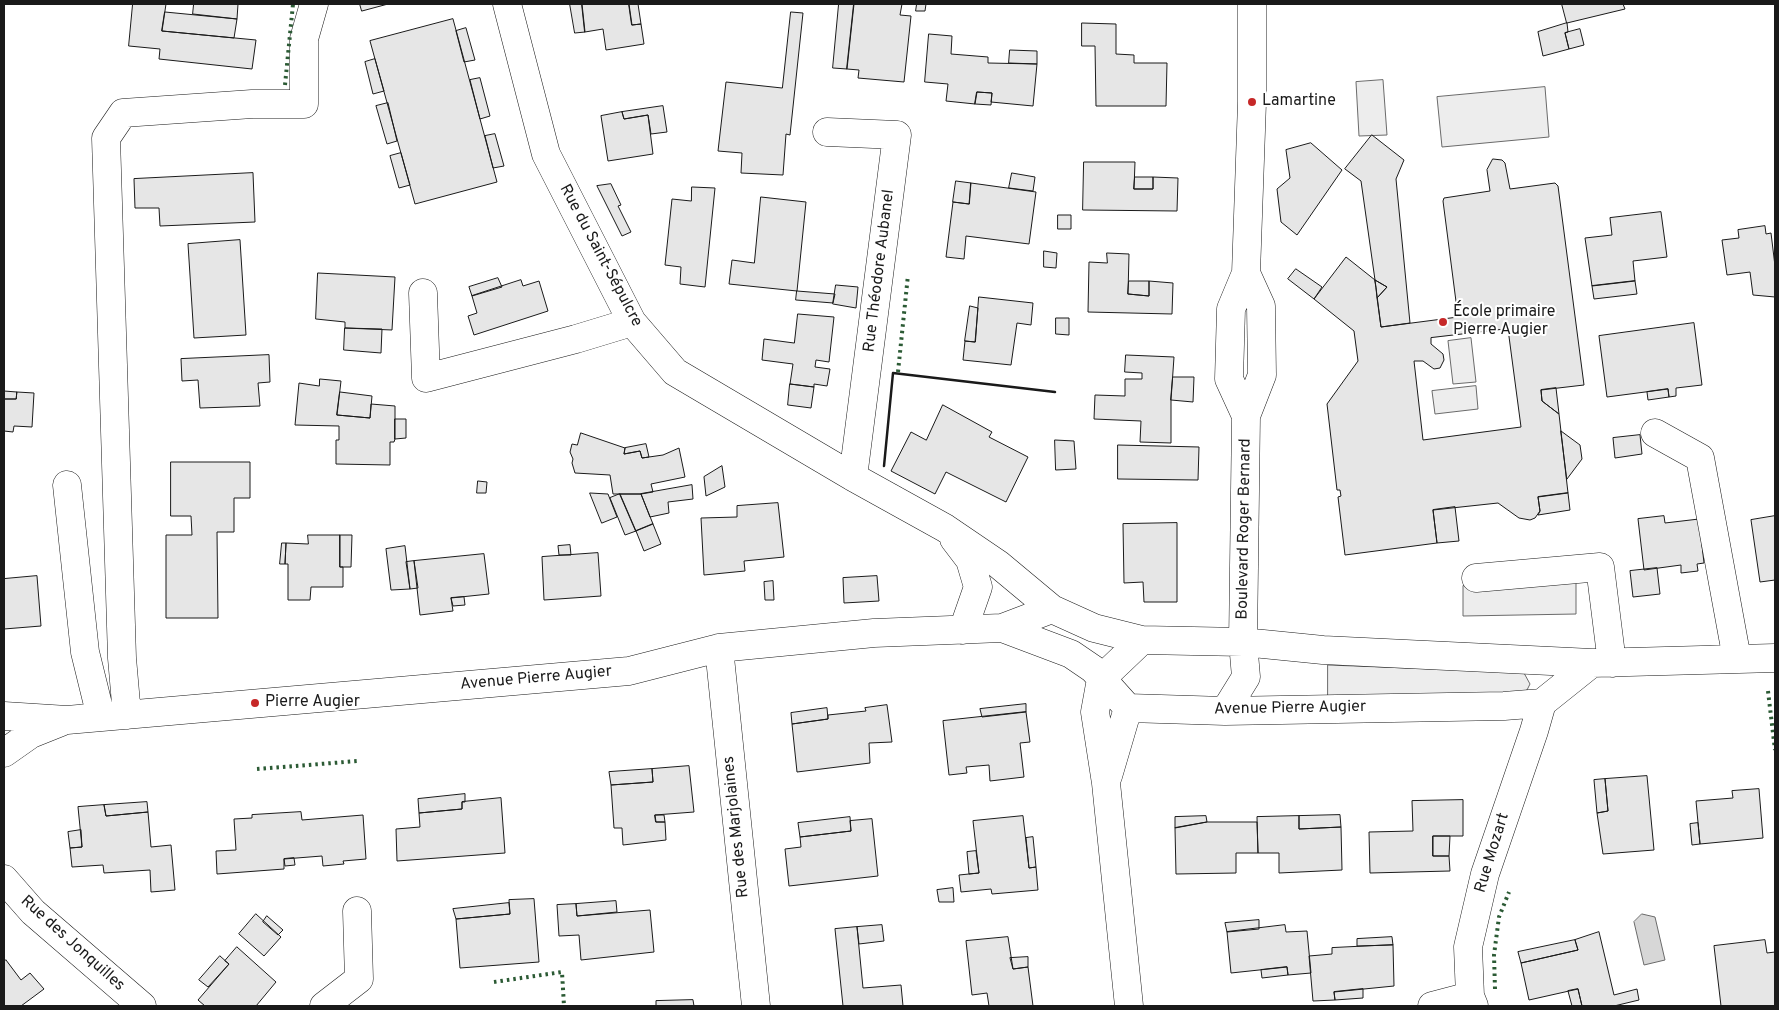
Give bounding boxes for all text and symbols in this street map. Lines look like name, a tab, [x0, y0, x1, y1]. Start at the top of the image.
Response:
place label: Lamartine	[1262, 92, 1336, 112]
marker: Lamartine	[1246, 96, 1258, 108]
street label: Rue du Saint-Sépulcre	[554, 182, 646, 330]
street label: Rue Théodore Aubanel	[860, 189, 900, 353]
place label: École primaire Pierre Augier	[1453, 303, 1555, 341]
marker: École primaire Pierre Augier	[1437, 316, 1449, 328]
street label: Boulevard Roger Bernard	[1234, 438, 1256, 620]
street label: Avenue Pierre Augier	[459, 663, 613, 695]
place label: Pierre Augier	[265, 693, 360, 713]
marker: Pierre Augier	[249, 697, 261, 709]
street label: Avenue Pierre Augier	[1214, 698, 1366, 720]
street label: Rue des Marjolaines	[720, 755, 754, 899]
street label: Rue Mozart	[1472, 811, 1514, 895]
street label: Rue des Jonquilles	[16, 892, 128, 996]

